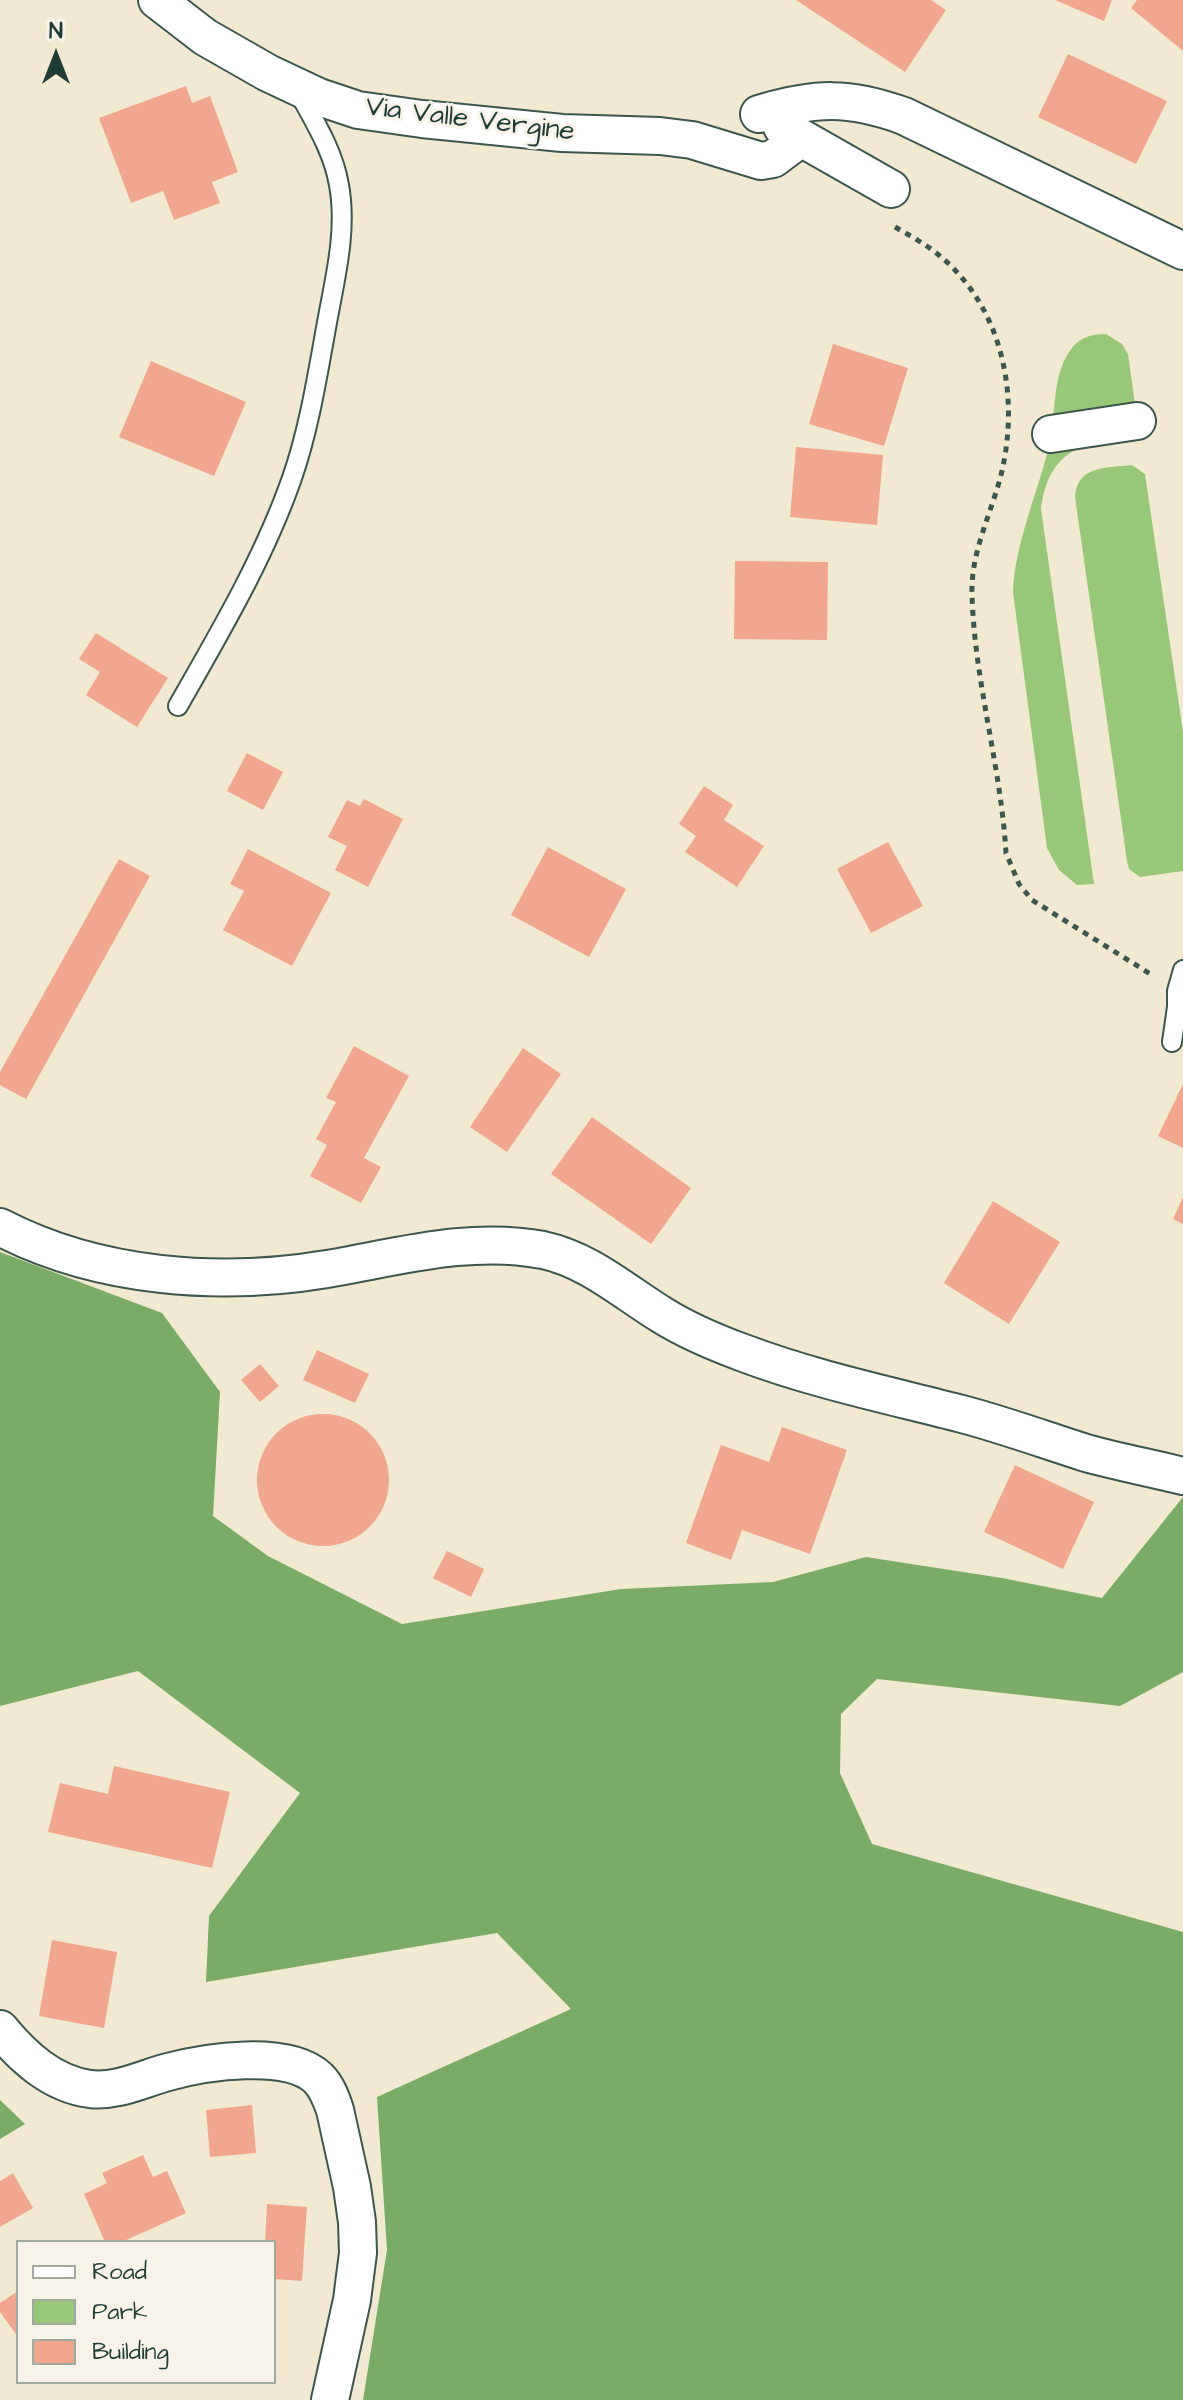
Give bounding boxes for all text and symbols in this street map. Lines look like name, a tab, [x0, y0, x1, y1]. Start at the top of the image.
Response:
north arrow	[16, 16, 96, 96]
text: N	[49, 16, 63, 47]
street label: Via Valle Vergine	[364, 92, 576, 150]
legend	[16, 2240, 276, 2384]
text: Road	[92, 2255, 147, 2289]
text: Park	[92, 2295, 148, 2329]
text: Building	[92, 2335, 169, 2369]

